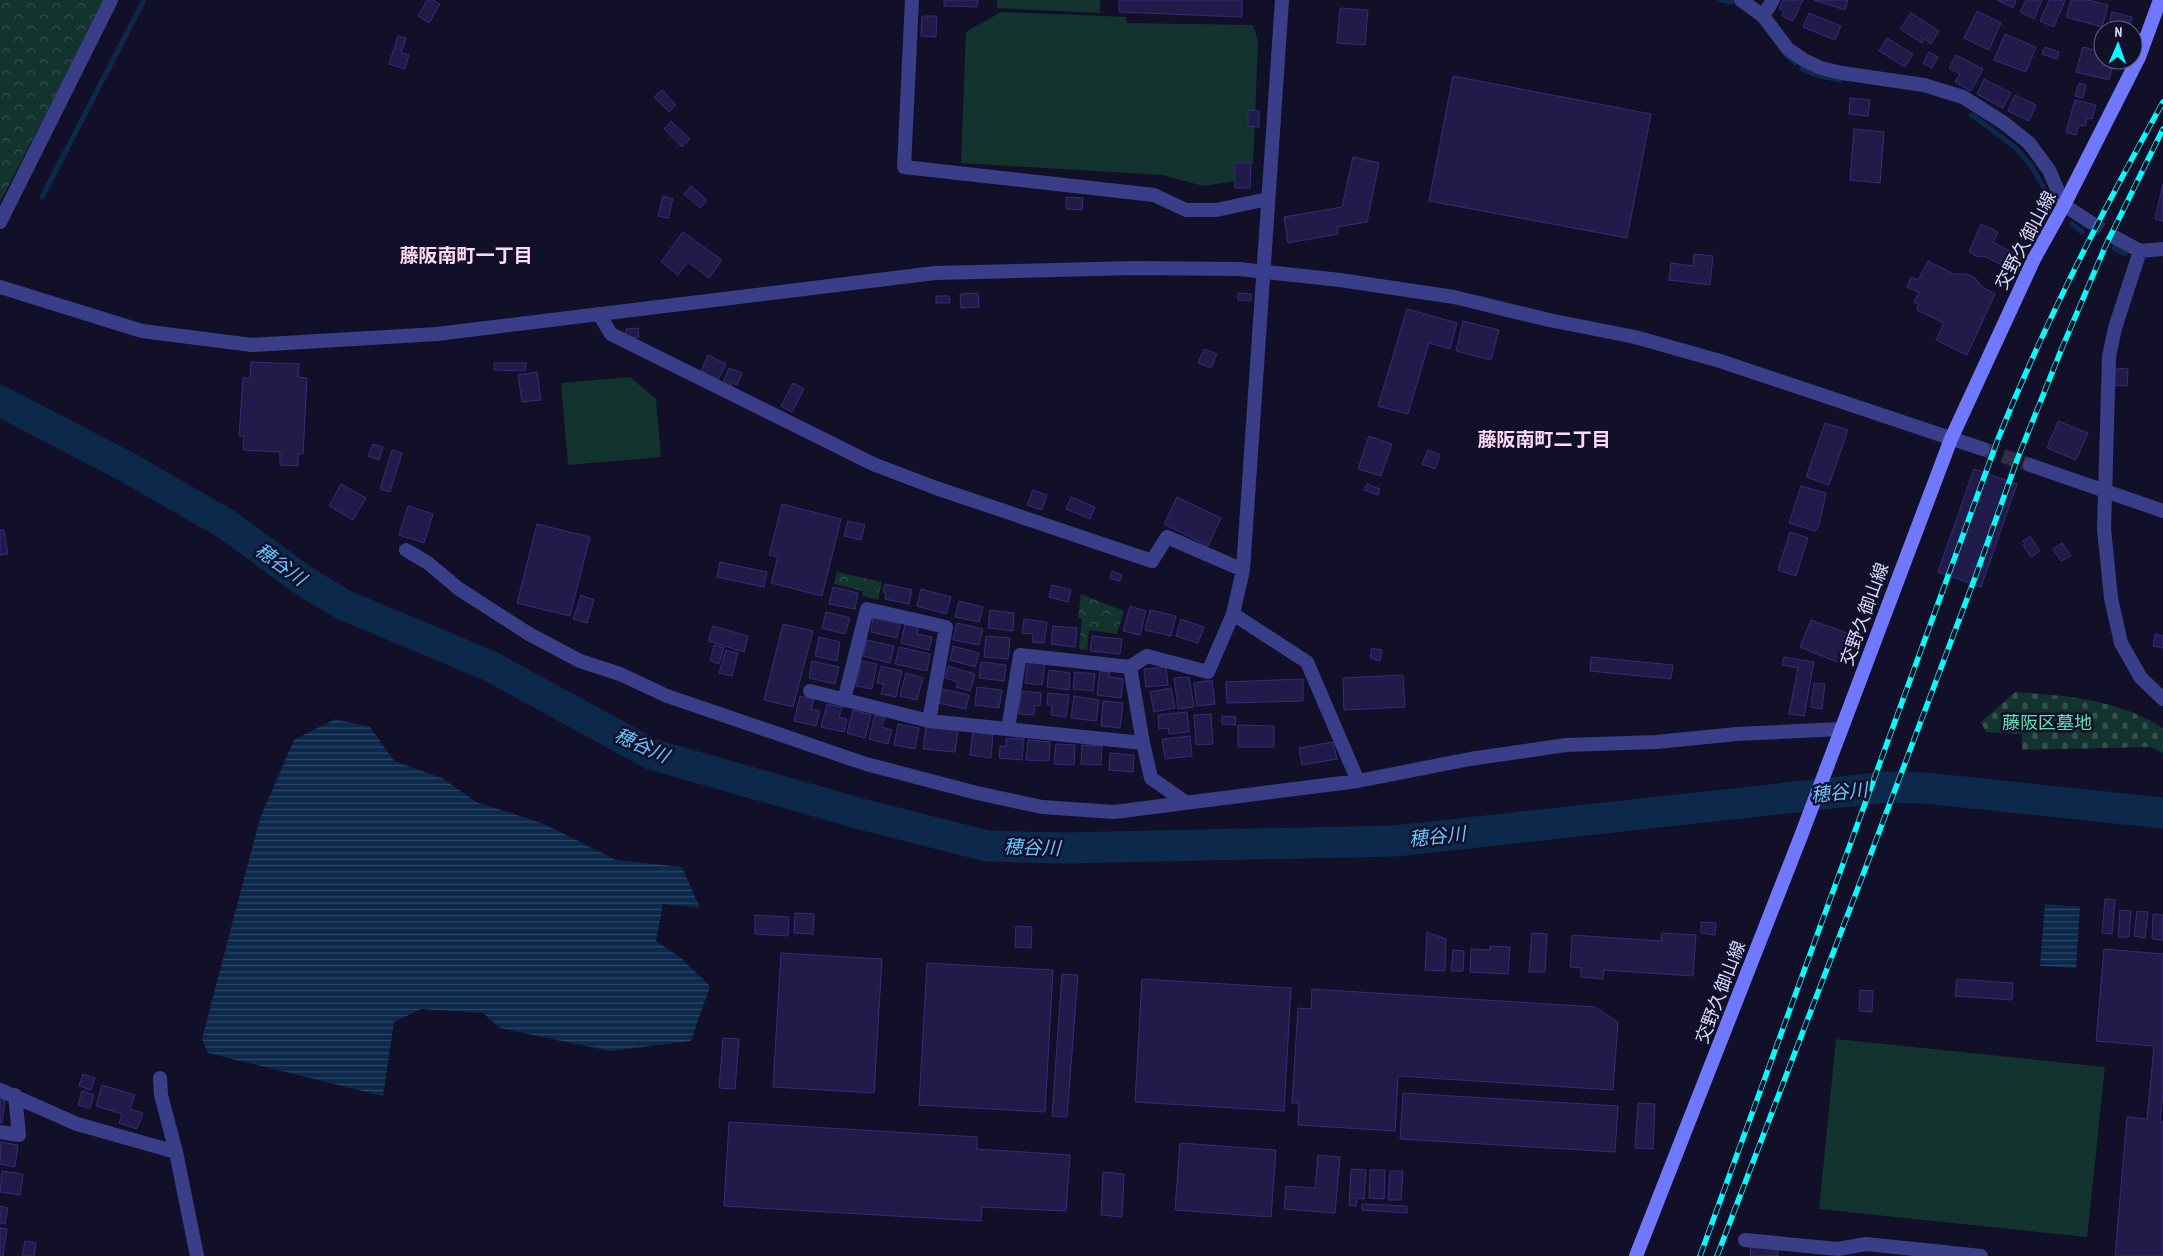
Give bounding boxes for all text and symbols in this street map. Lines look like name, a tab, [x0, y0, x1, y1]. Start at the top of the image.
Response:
north arrow	[2093, 20, 2143, 70]
text: N	[2114, 23, 2123, 41]
street label: 交野久御山線	[1989, 187, 2061, 293]
district label: 藤阪南町一丁目	[399, 243, 533, 267]
district label: 藤阪南町二丁目	[1477, 427, 1611, 451]
water label: 穂谷川	[251, 538, 313, 592]
street label: 交野久御山線	[1835, 559, 1893, 669]
park label: 藤阪区墓地	[2002, 711, 2092, 734]
water label: 穂谷川	[611, 722, 675, 768]
water label: 穂谷川	[1809, 777, 1871, 807]
water label: 穂谷川	[1407, 821, 1469, 851]
water label: 穂谷川	[1003, 834, 1063, 860]
street label: 交野久御山線	[1690, 937, 1750, 1047]

